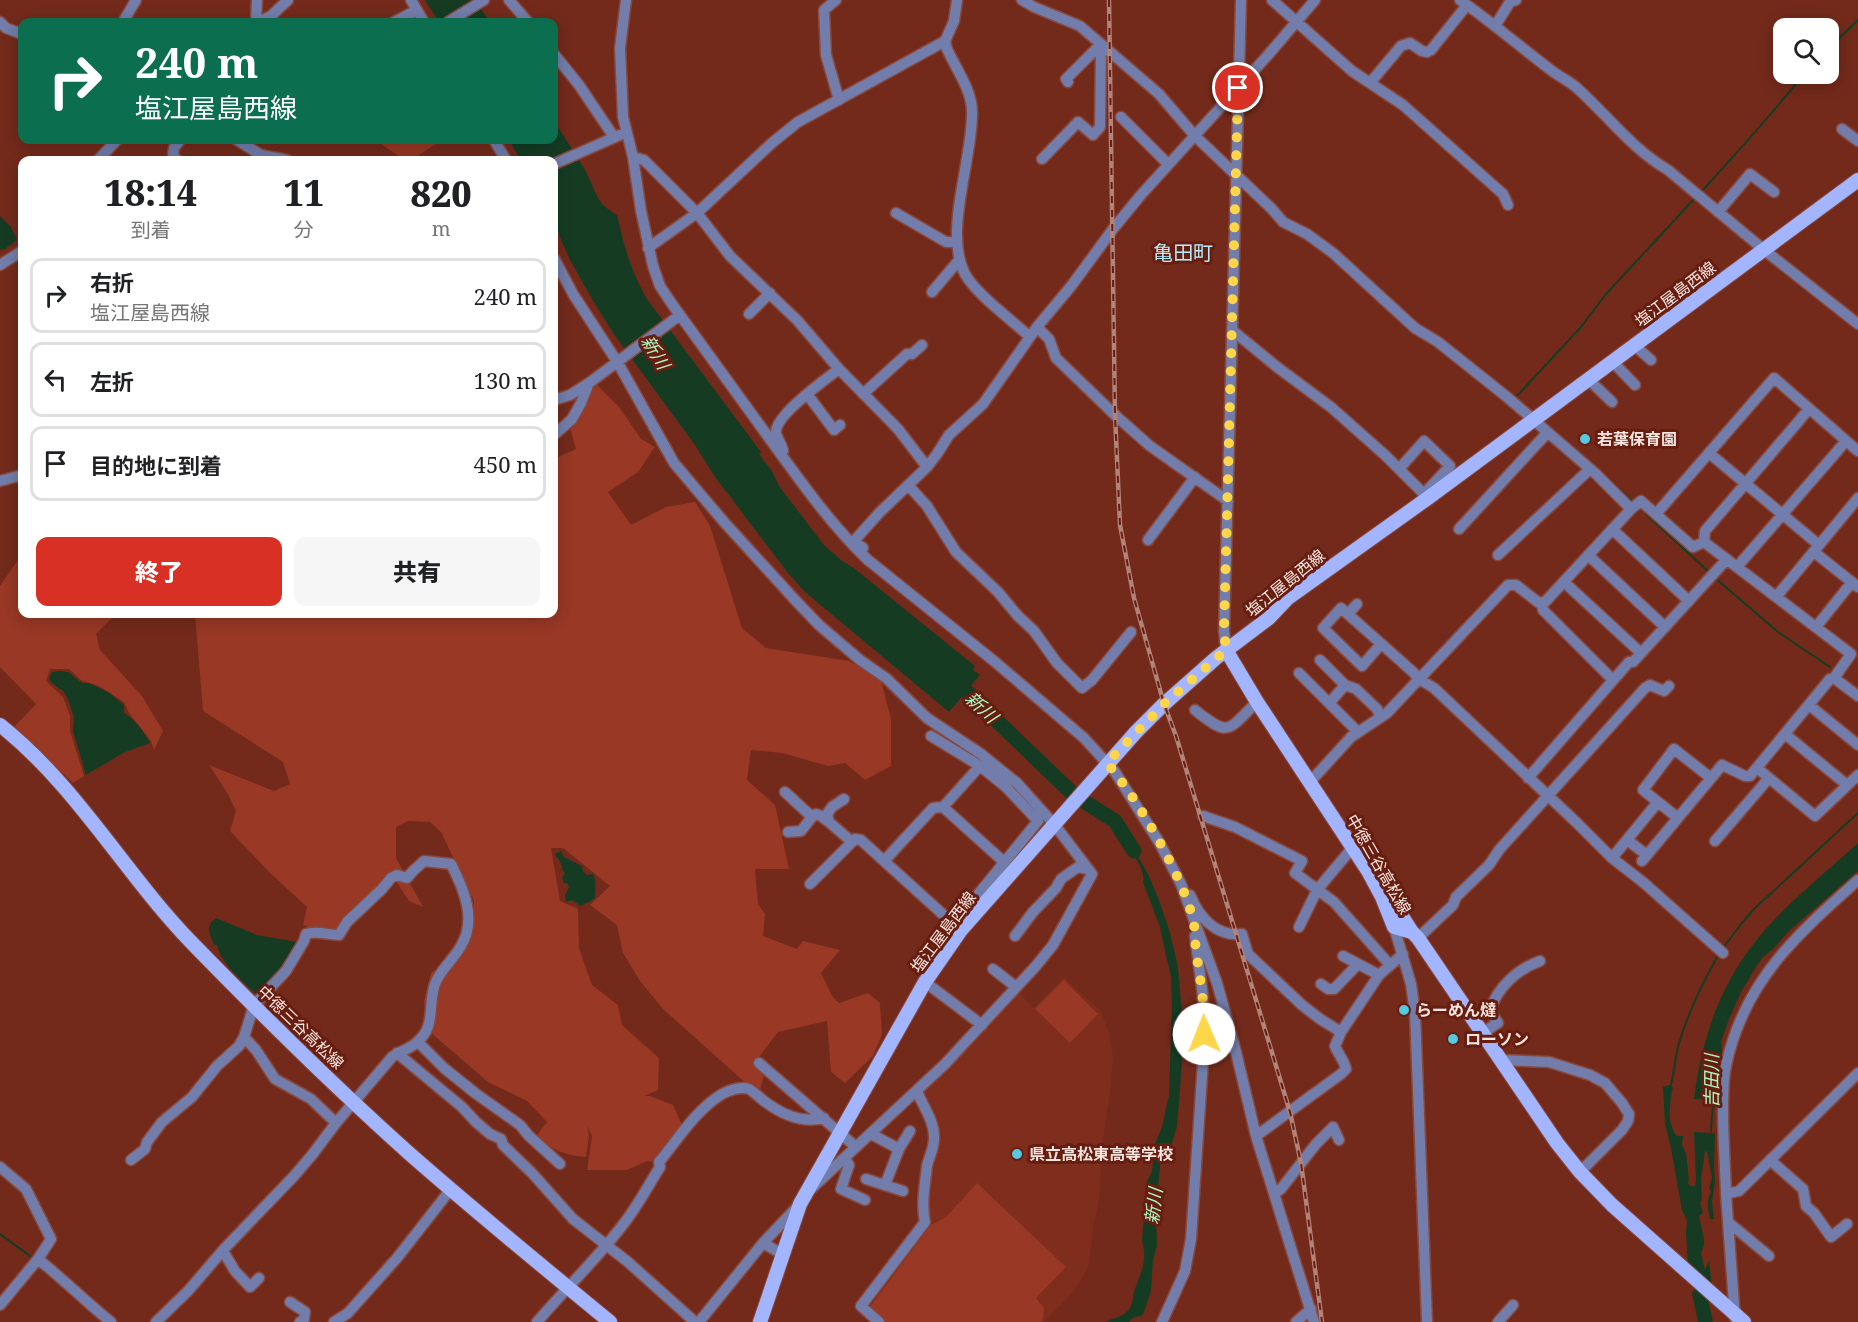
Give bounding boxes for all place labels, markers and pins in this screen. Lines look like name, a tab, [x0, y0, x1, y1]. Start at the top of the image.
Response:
pin	[1212, 62, 1263, 113]
place label: 若葉保育園	[1597, 428, 1677, 450]
marker: 若葉保育園	[1578, 432, 1592, 446]
place label: らーめん燵	[1416, 999, 1496, 1021]
marker: らーめん燵	[1397, 1003, 1411, 1017]
place label: ローソン	[1465, 1028, 1529, 1050]
marker: ローソン	[1446, 1032, 1460, 1046]
place label: 県立高松東高等学校	[1029, 1143, 1173, 1165]
marker: 県立高松東高等学校	[1010, 1147, 1024, 1161]

